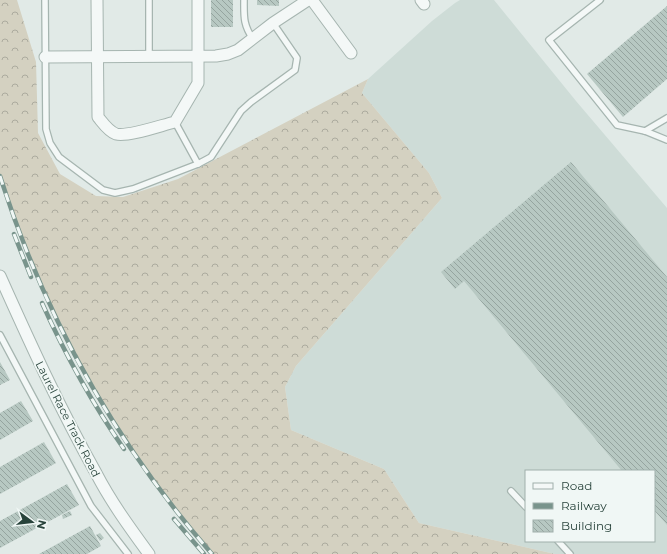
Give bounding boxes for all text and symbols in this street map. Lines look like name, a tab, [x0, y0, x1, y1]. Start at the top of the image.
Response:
street label: Laurel Race Track Road	[33, 359, 103, 479]
legend	[525, 470, 655, 542]
text: Road	[561, 478, 592, 493]
text: Railway	[561, 498, 607, 513]
north arrow	[12, 502, 52, 542]
text: N	[34, 518, 50, 531]
text: Building	[561, 518, 612, 533]

